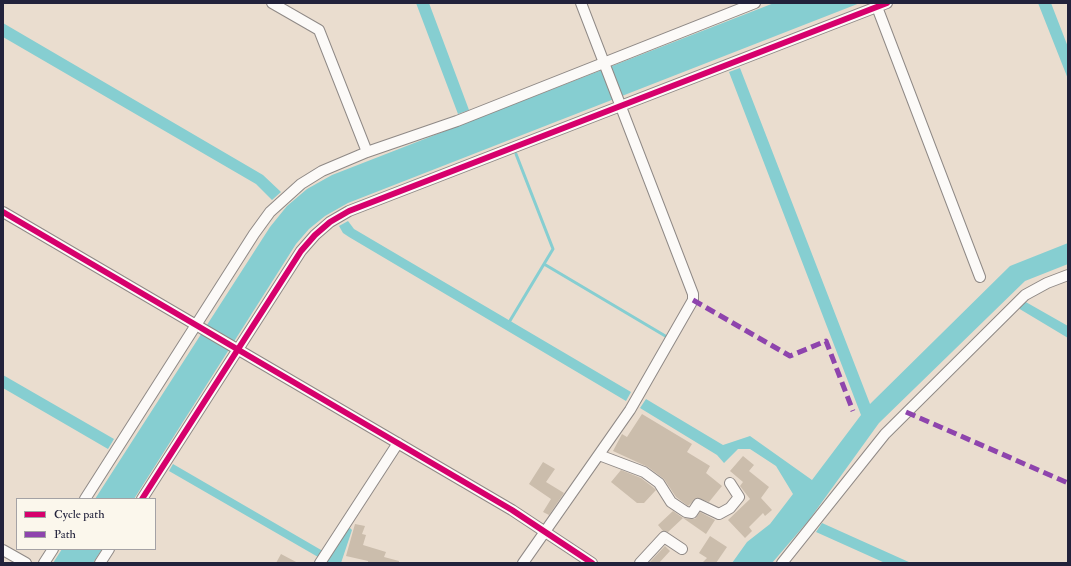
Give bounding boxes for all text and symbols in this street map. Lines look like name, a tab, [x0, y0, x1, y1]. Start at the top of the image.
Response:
legend	[16, 498, 156, 550]
text: Cycle path	[54, 507, 104, 522]
text: Path	[54, 527, 76, 542]

